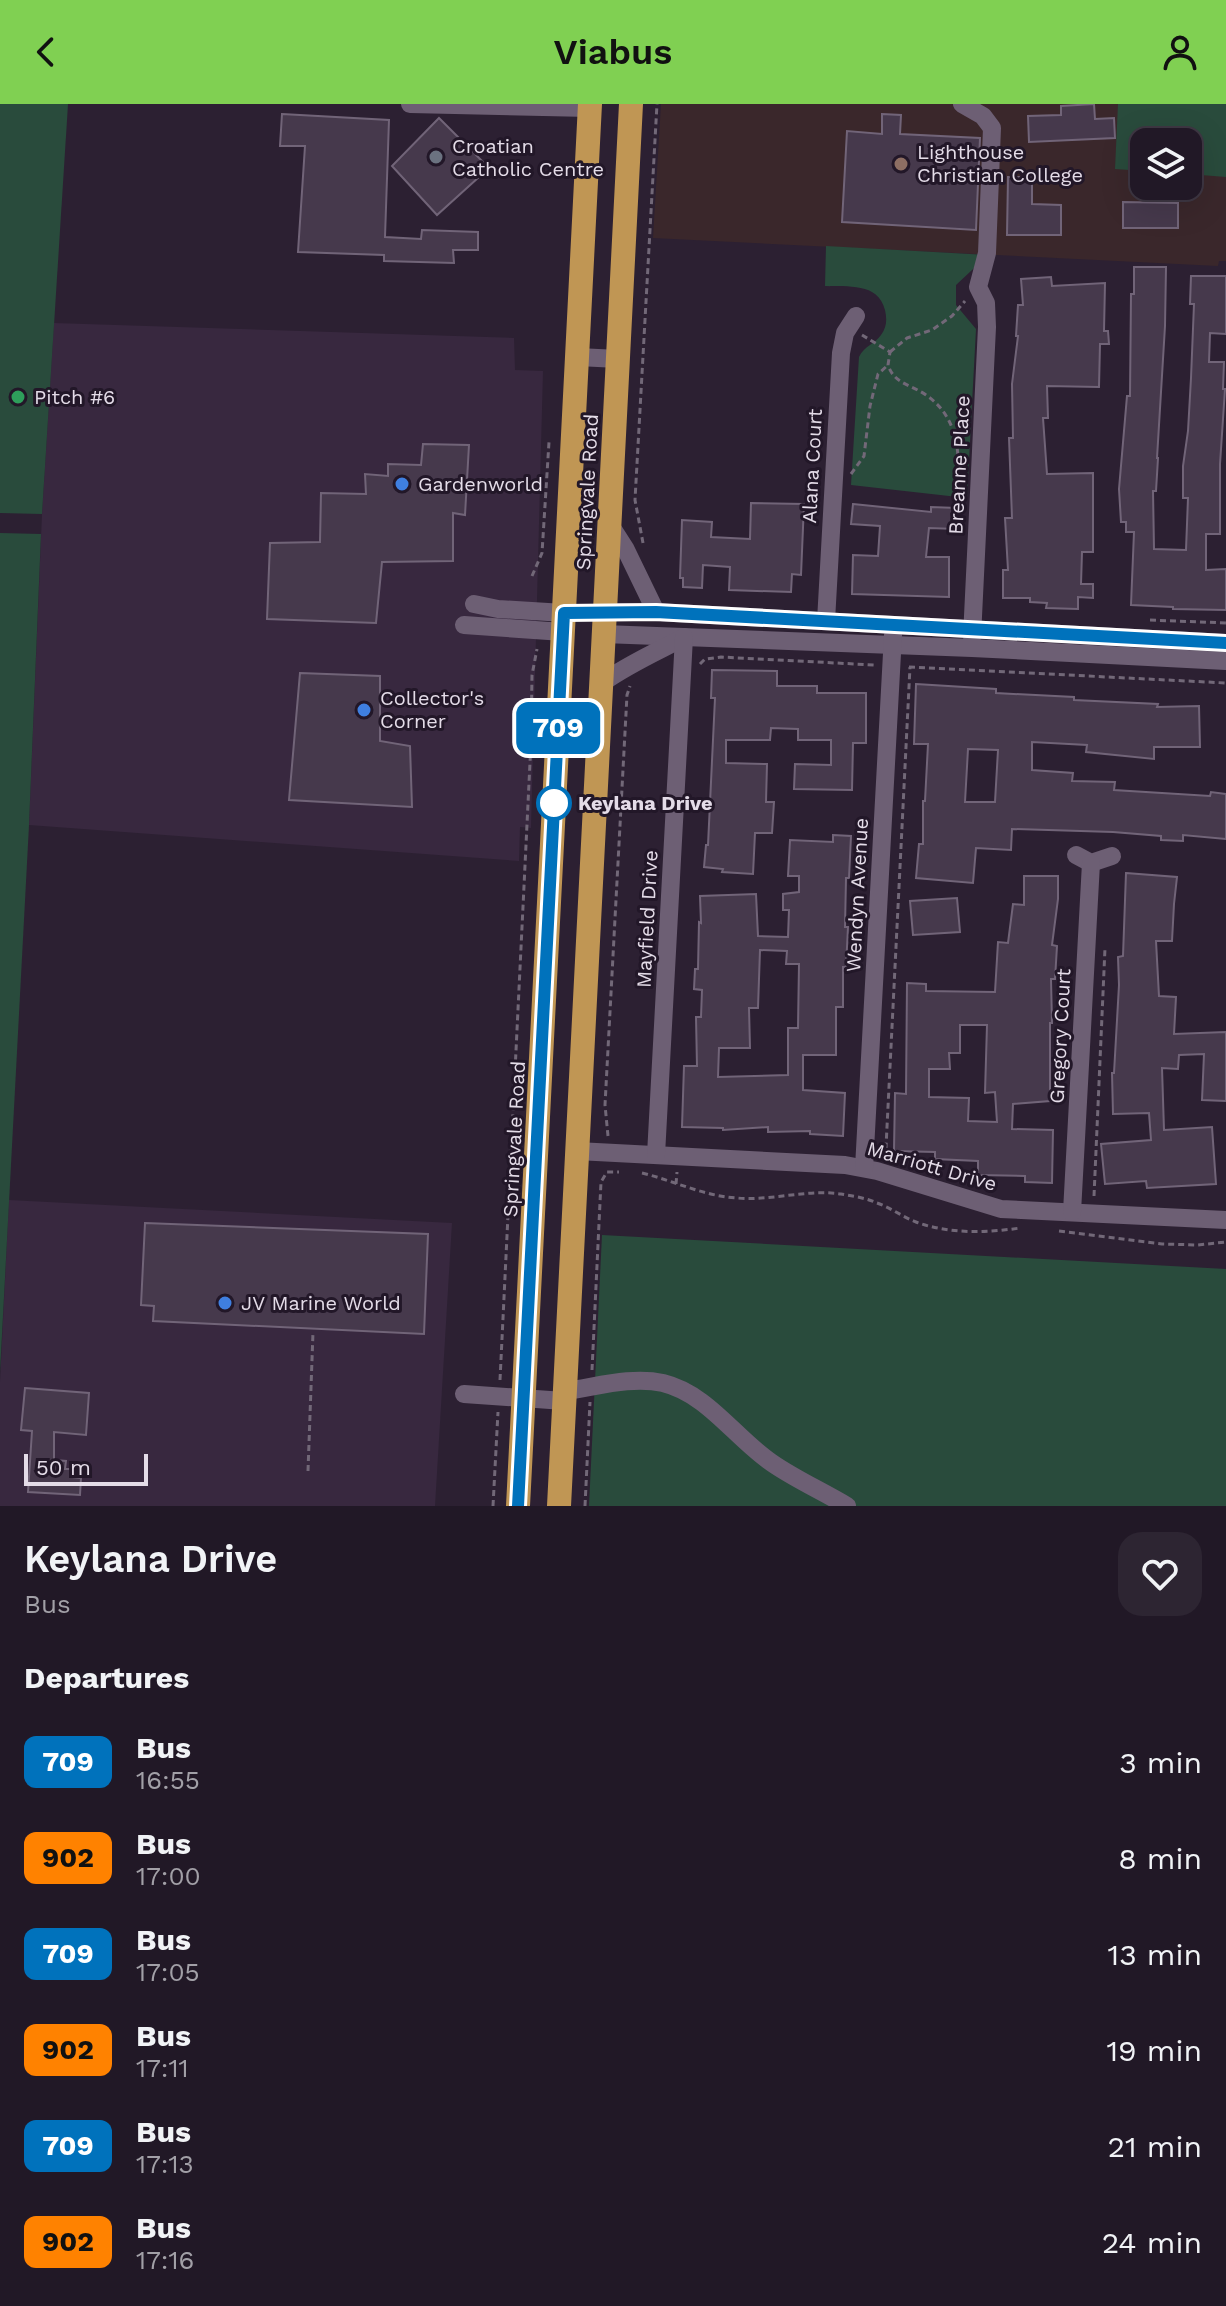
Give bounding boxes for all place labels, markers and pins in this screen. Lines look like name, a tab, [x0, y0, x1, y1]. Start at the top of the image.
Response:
place label: Croatian Catholic Centre	[452, 134, 604, 181]
place label: Lighthouse Christian College	[917, 140, 1083, 187]
marker: Croatian Catholic Centre	[427, 148, 445, 166]
marker: Lighthouse Christian College	[892, 155, 910, 173]
place label: Pitch #6	[34, 385, 115, 409]
marker: Pitch #6	[9, 388, 27, 406]
place label: Gardenworld	[418, 472, 543, 496]
marker: Gardenworld	[393, 475, 411, 493]
place label: Collector's Corner	[380, 686, 484, 733]
marker: Collector's Corner	[355, 701, 373, 719]
marker: Keylana Drive	[537, 786, 571, 820]
place label: Keylana Drive	[578, 791, 713, 815]
place label: JV Marine World	[241, 1291, 401, 1315]
marker: JV Marine World	[216, 1294, 234, 1312]

